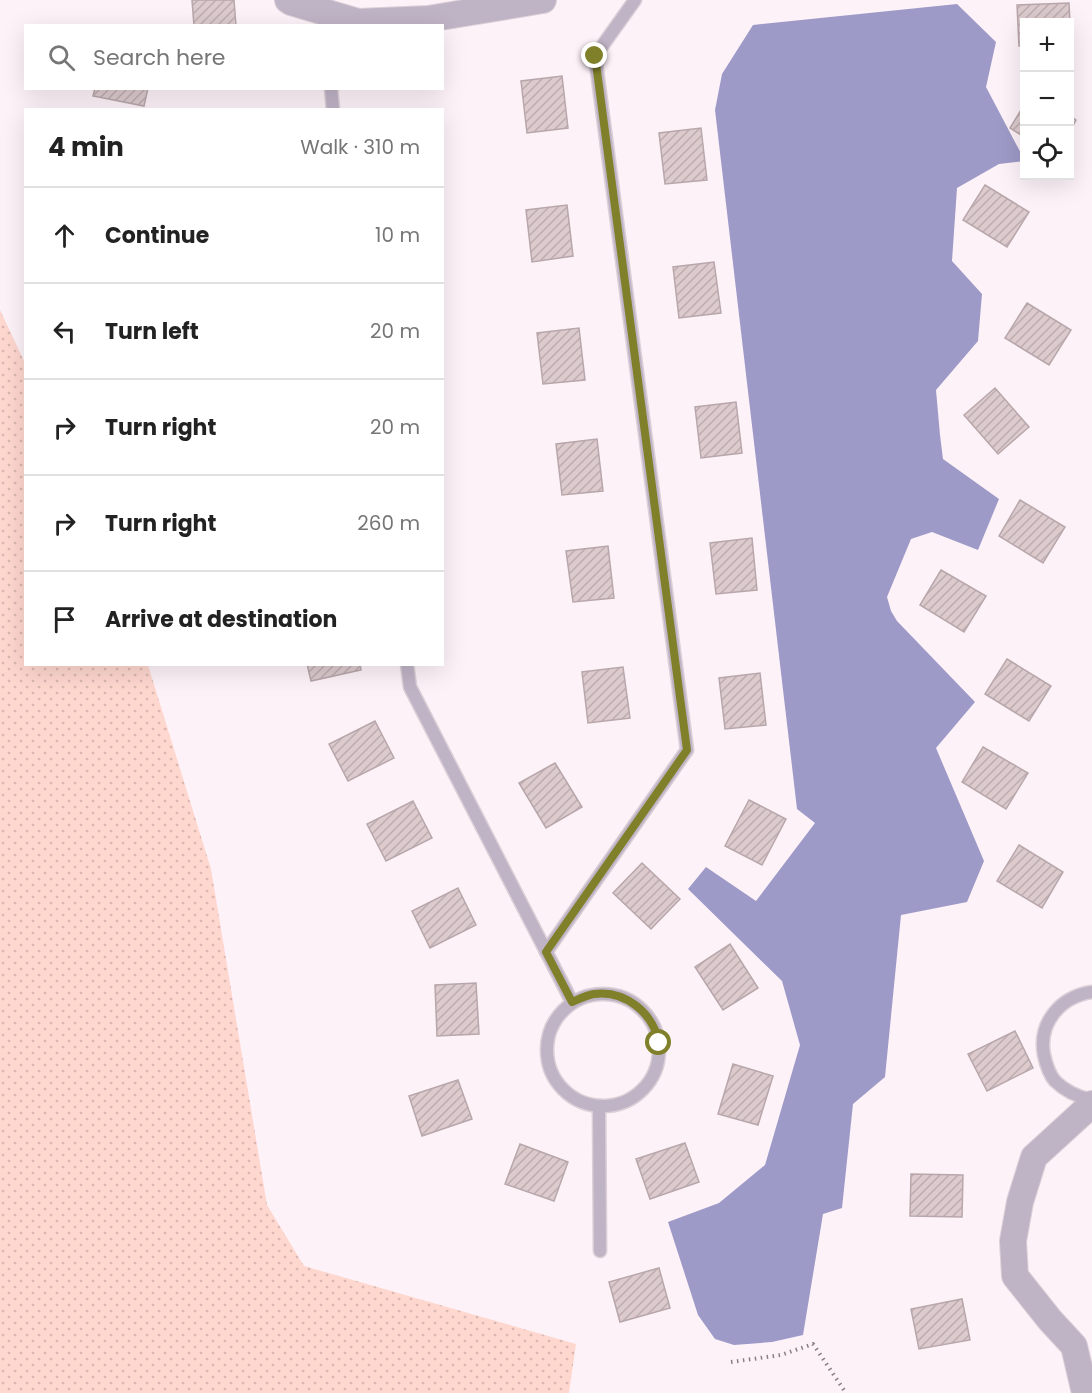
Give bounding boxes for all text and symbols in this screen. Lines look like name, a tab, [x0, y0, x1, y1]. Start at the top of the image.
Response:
map controls	[1020, 18, 1074, 180]
button: +	[1020, 18, 1074, 72]
search box	[24, 24, 444, 90]
icon: search	[45, 41, 78, 74]
text: Search here	[93, 42, 226, 73]
route end	[581, 42, 607, 68]
button: −	[1020, 72, 1074, 126]
button: locate	[1020, 126, 1074, 180]
text: 4 min	[48, 129, 124, 165]
text: Walk · 310 m	[300, 133, 420, 161]
icon: ahead	[48, 219, 81, 252]
text: Continue	[105, 220, 209, 251]
text: 10 m	[375, 221, 420, 249]
icon: left	[48, 315, 81, 348]
text: Turn left	[105, 316, 199, 347]
text: 20 m	[370, 317, 420, 345]
icon: right	[48, 411, 81, 444]
text: Turn right	[105, 412, 216, 443]
text: 20 m	[370, 413, 420, 441]
icon: right	[48, 507, 81, 540]
text: Turn right	[105, 508, 216, 539]
text: 260 m	[357, 509, 420, 537]
icon: arrive	[48, 603, 81, 636]
text: Arrive at destination	[105, 604, 337, 635]
route start	[645, 1029, 671, 1055]

